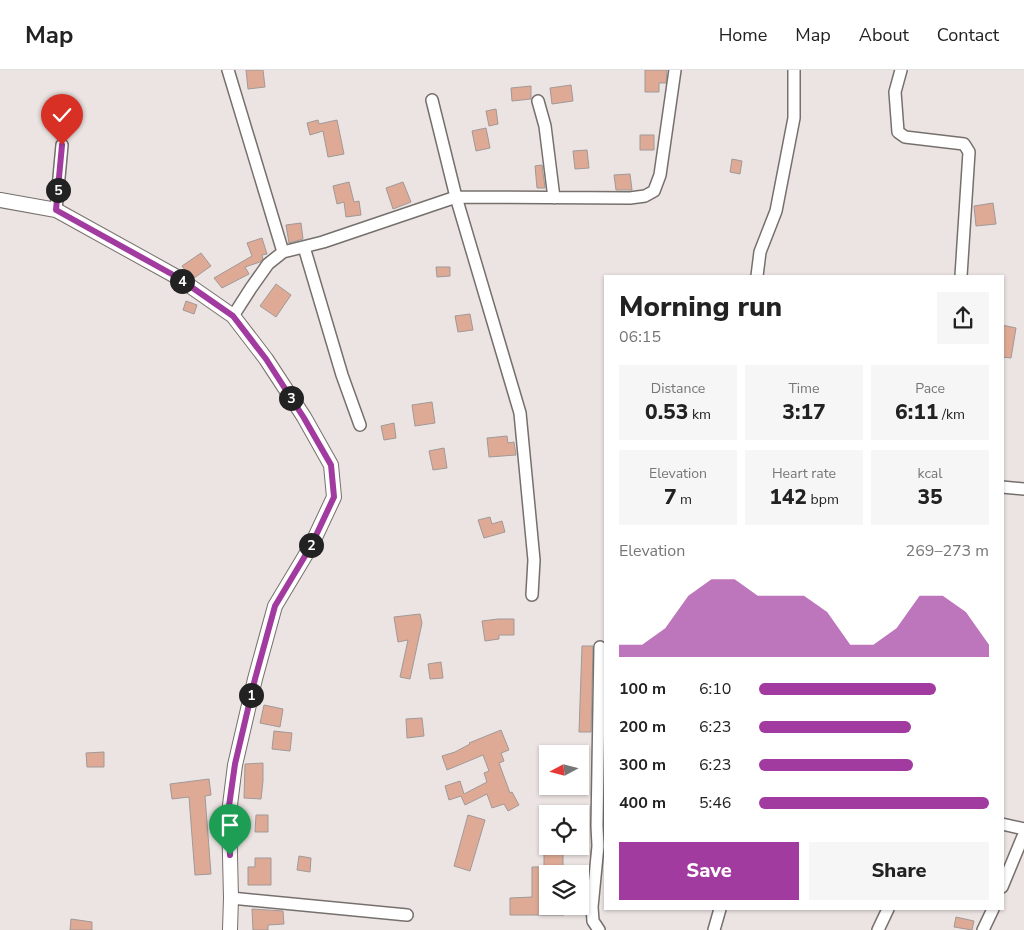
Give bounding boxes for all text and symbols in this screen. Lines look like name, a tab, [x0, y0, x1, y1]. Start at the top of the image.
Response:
text: Map	[25, 19, 73, 51]
text: Home	[719, 23, 767, 47]
text: Map	[795, 23, 831, 47]
text: About	[859, 23, 909, 47]
text: Contact	[937, 23, 999, 47]
pin	[41, 94, 83, 145]
icon: check	[48, 101, 76, 129]
pin: 5	[46, 178, 70, 202]
text: 5	[54, 181, 63, 200]
pin: 4	[170, 268, 194, 294]
text: 4	[178, 272, 187, 291]
text: Morning run	[619, 288, 782, 326]
button: share	[937, 292, 989, 344]
text: 06:15	[619, 326, 661, 348]
text: Distance	[651, 379, 705, 398]
text: Time	[788, 379, 820, 398]
text: Pace	[915, 379, 945, 398]
pin: 3	[278, 386, 304, 410]
text: 3	[287, 389, 296, 408]
text: 0.53	[645, 398, 688, 426]
text: 3:17	[782, 398, 826, 426]
text: 6:11	[895, 398, 938, 426]
text: km	[688, 405, 711, 424]
text: /km	[938, 405, 965, 424]
text: Elevation	[649, 464, 707, 483]
text: Heart rate	[772, 464, 836, 483]
text: kcal	[918, 464, 942, 483]
text: 7	[664, 483, 677, 511]
text: 142	[769, 483, 807, 511]
text: 35	[917, 483, 943, 511]
text: m	[677, 490, 692, 509]
text: bpm	[807, 490, 839, 509]
pin: 2	[298, 532, 324, 558]
text: 2	[307, 536, 316, 555]
text: Elevation	[619, 540, 685, 562]
text: 269–273 m	[906, 540, 989, 562]
text: 100 m	[619, 678, 666, 700]
text: 6:10	[699, 678, 731, 700]
pin: 1	[238, 682, 264, 708]
text: 1	[247, 686, 256, 705]
text: 200 m	[619, 716, 666, 738]
text: 6:23	[699, 716, 731, 738]
north arrow	[539, 745, 589, 795]
map controls	[539, 745, 589, 915]
text: 300 m	[619, 754, 666, 776]
text: 6:23	[699, 754, 731, 776]
text: 400 m	[619, 792, 666, 814]
text: 5:46	[699, 792, 731, 814]
pin	[209, 804, 251, 855]
button: locate	[539, 805, 589, 855]
icon: arrive	[216, 811, 244, 839]
button: Save	[619, 842, 799, 900]
button: Share	[809, 842, 989, 900]
button: layers	[539, 865, 589, 915]

